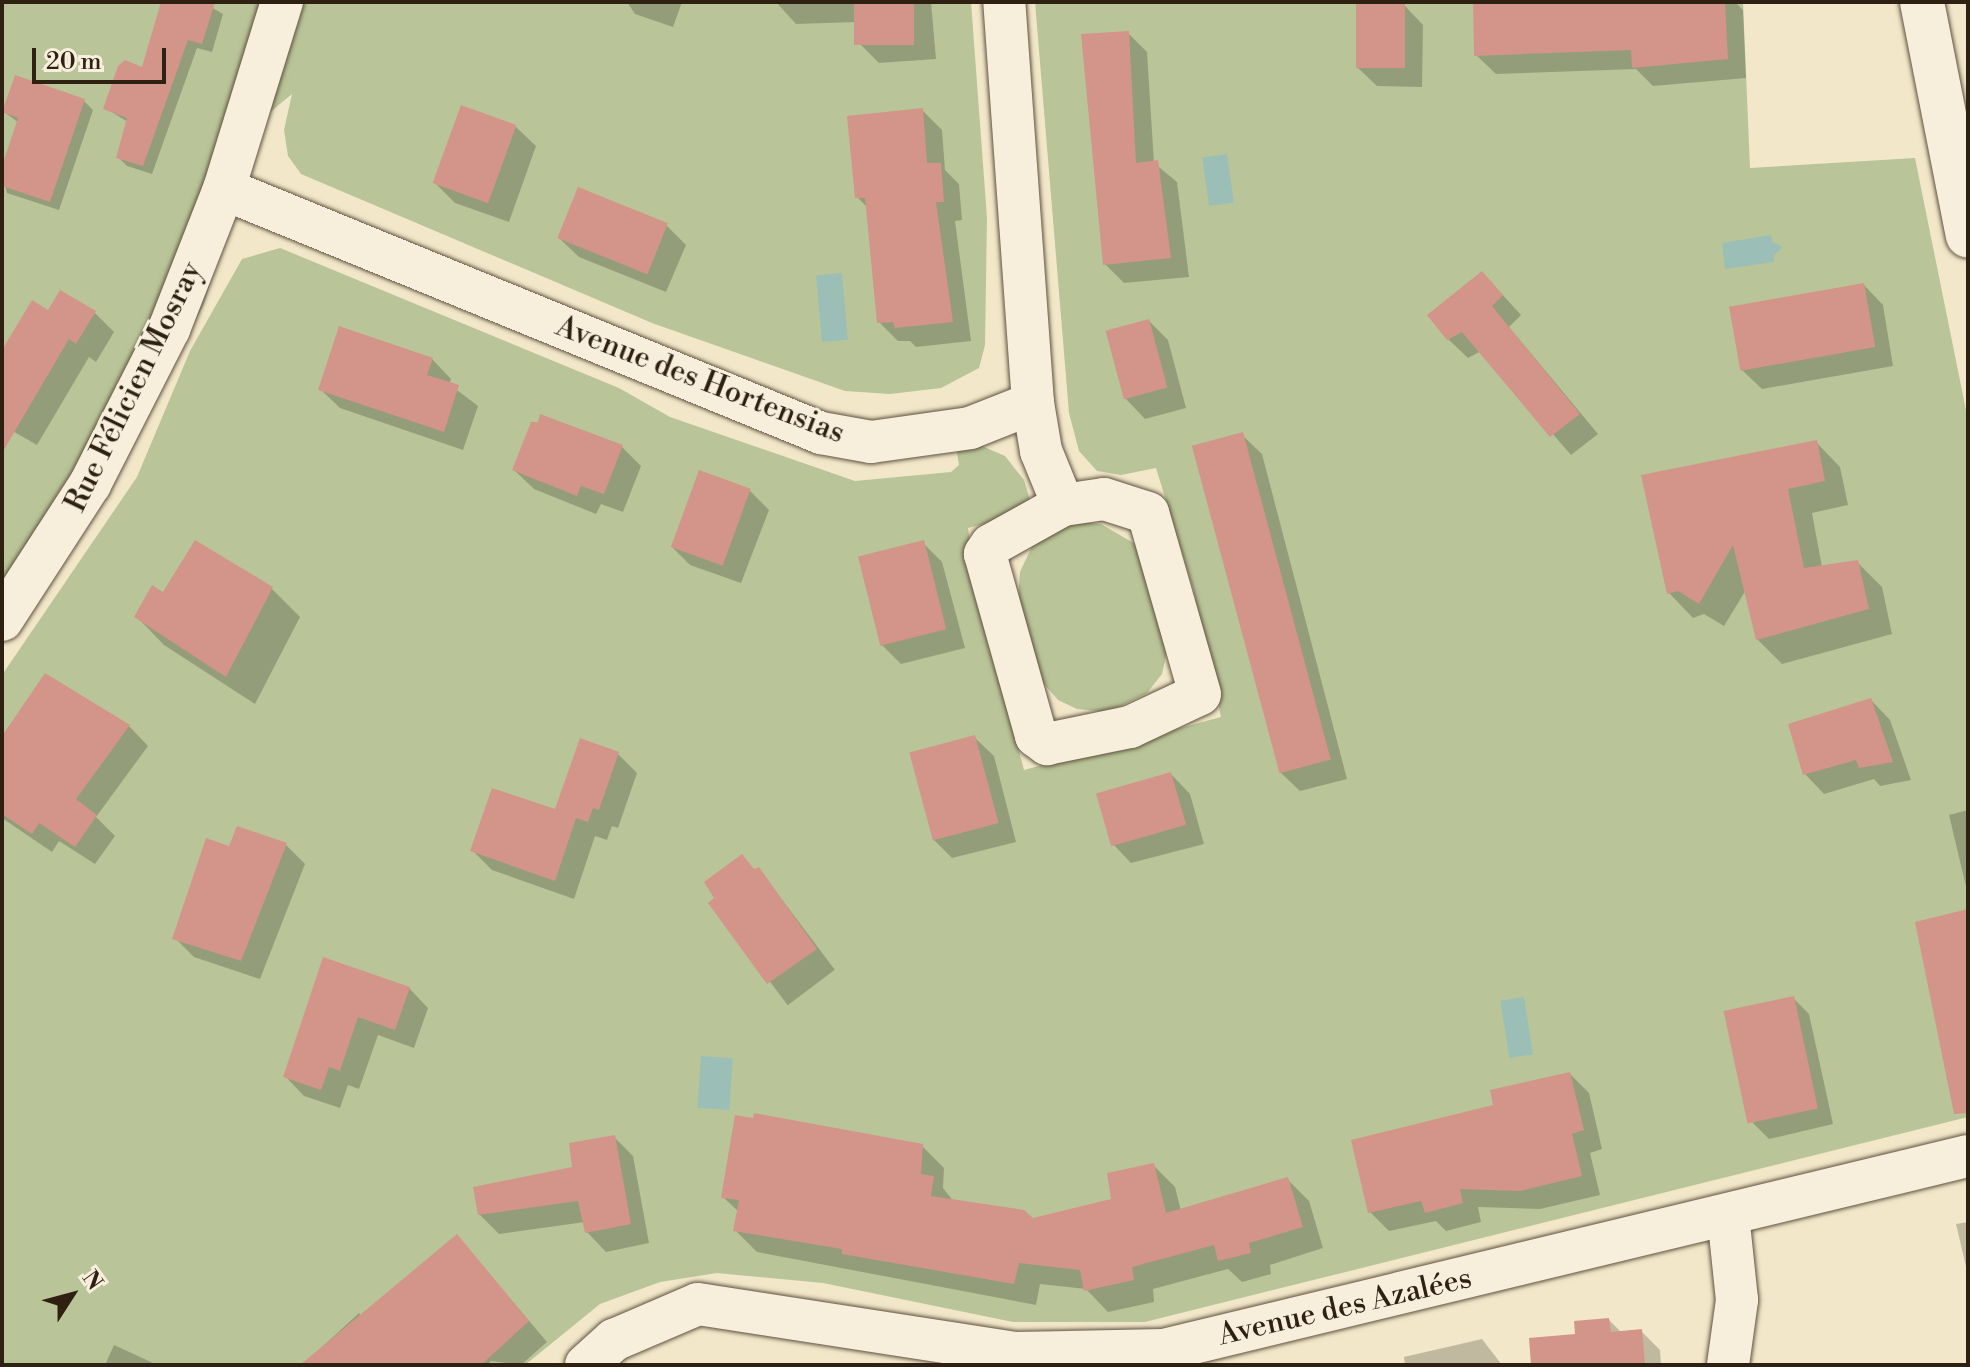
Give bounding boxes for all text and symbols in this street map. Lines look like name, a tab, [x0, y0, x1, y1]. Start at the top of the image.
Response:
scale bar	[36, 32, 170, 82]
text: 20 m	[46, 47, 102, 77]
street label: Rue Félicien Mosray	[58, 256, 210, 518]
street label: Avenue des Hortensias	[551, 308, 849, 452]
north arrow	[32, 1255, 112, 1335]
street label: Avenue des Azalées	[1215, 1260, 1475, 1354]
text: N	[76, 1266, 108, 1296]

